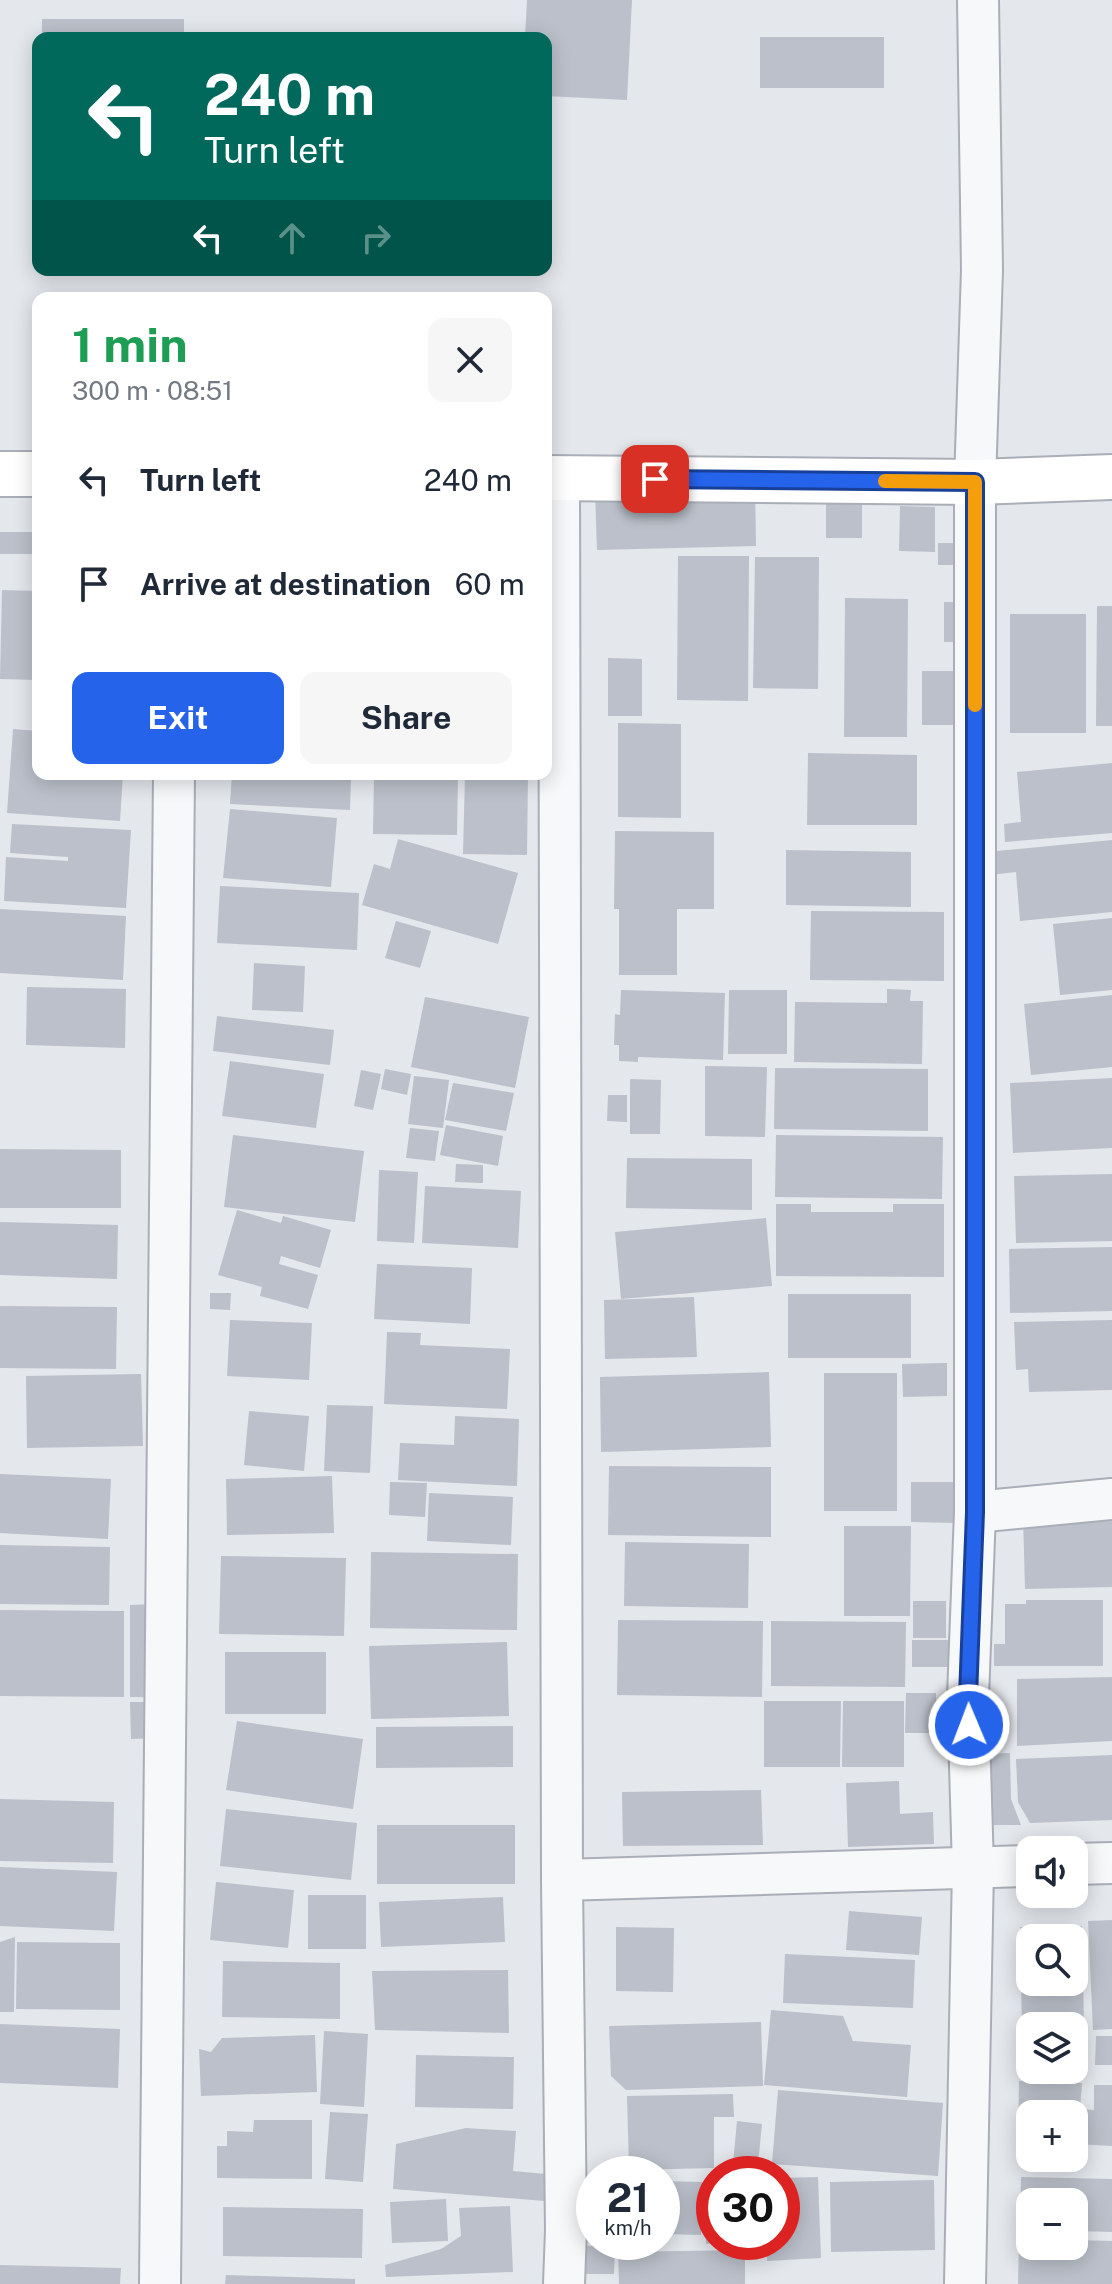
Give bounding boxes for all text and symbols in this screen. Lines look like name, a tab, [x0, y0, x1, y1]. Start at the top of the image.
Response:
text: 240 m	[204, 62, 375, 128]
icon: left	[72, 64, 176, 168]
text: Turn left	[204, 129, 345, 171]
icon: left	[186, 216, 230, 260]
icon: ahead	[270, 216, 314, 260]
icon: right	[354, 216, 398, 260]
text: 1 min	[72, 316, 188, 373]
button: close	[428, 318, 512, 402]
text: 300 m · 08:51	[72, 375, 233, 406]
pin	[621, 445, 689, 513]
icon: arrive	[633, 457, 677, 501]
icon: left	[72, 458, 116, 502]
text: Turn left	[140, 462, 261, 498]
text: 240 m	[424, 462, 512, 498]
icon: arrive	[72, 562, 116, 606]
text: Arrive at destination	[140, 566, 431, 602]
text: 60 m	[455, 566, 525, 602]
button: Exit	[72, 672, 284, 764]
button: Share	[300, 672, 512, 764]
position arrow	[927, 1683, 1011, 1767]
map controls	[1016, 1836, 1088, 2260]
button: sound	[1016, 1836, 1088, 1908]
button: search	[1016, 1924, 1088, 1996]
button: layers	[1016, 2012, 1088, 2084]
button: +	[1016, 2100, 1088, 2172]
speed limit sign: 30	[696, 2156, 800, 2260]
text: 21	[607, 2174, 649, 2221]
button: −	[1016, 2188, 1088, 2260]
text: km/h	[604, 2216, 652, 2240]

